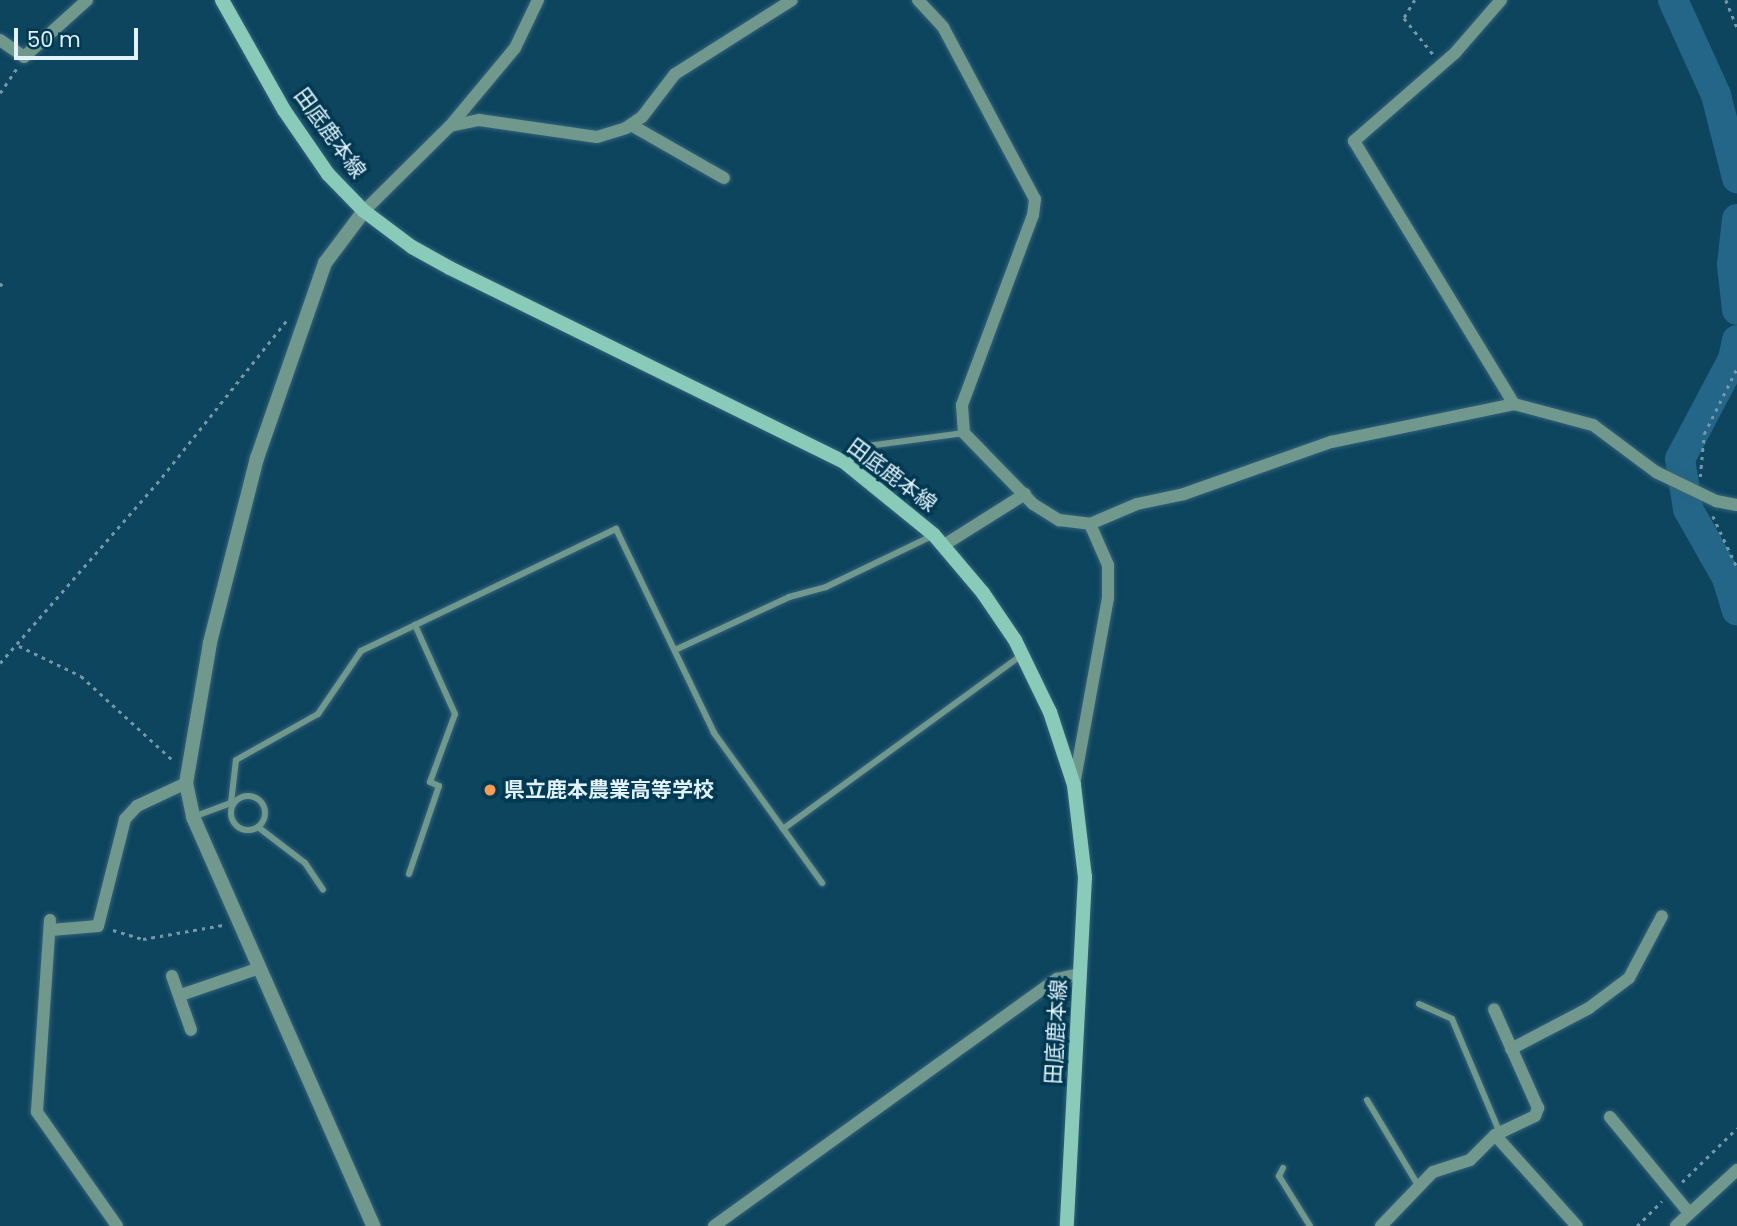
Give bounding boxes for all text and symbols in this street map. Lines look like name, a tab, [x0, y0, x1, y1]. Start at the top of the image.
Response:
scale bar	[18, 14, 142, 58]
text: 50 m	[27, 25, 81, 54]
street label: 田底鹿本線	[289, 83, 371, 183]
street label: 田底鹿本線	[842, 433, 942, 517]
place label: 県立鹿本農業高等学校	[504, 777, 714, 803]
marker: 県立鹿本農業高等学校	[482, 782, 498, 798]
street label: 田底鹿本線	[1041, 979, 1071, 1085]

